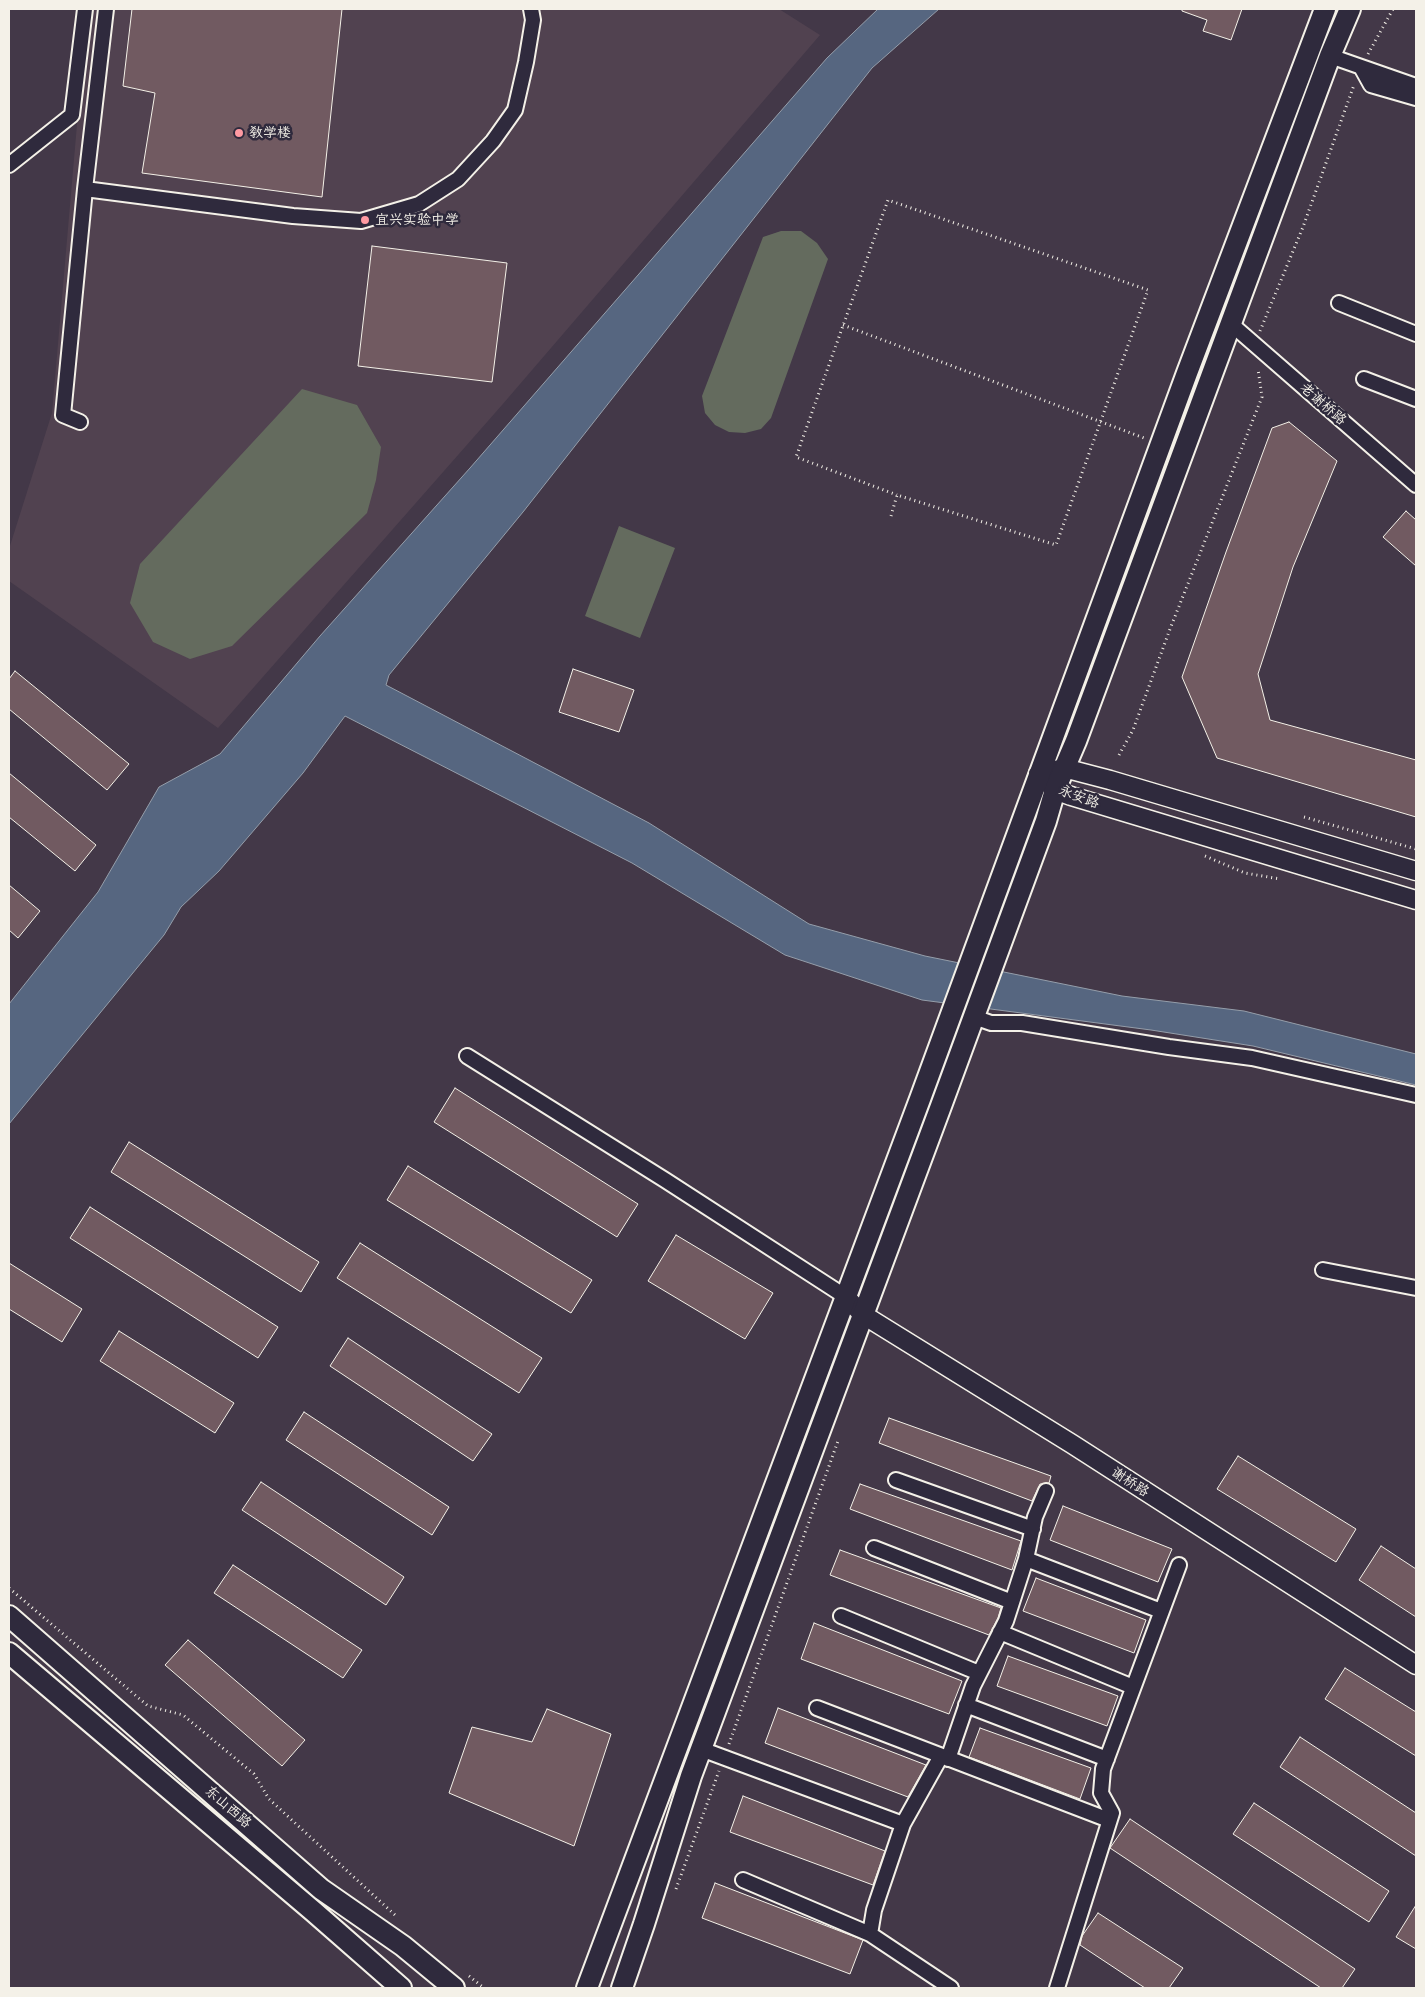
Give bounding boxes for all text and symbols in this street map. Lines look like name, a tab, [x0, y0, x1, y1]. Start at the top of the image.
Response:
place label: 教学楼	[249, 125, 291, 141]
marker: 教学楼	[233, 127, 245, 139]
place label: 宜兴实验中学	[375, 212, 459, 228]
marker: 宜兴实验中学	[359, 214, 371, 226]
street label: 老谢桥路	[1296, 379, 1350, 429]
street label: 永安路	[1056, 782, 1102, 812]
street label: 谢桥路	[1108, 1464, 1152, 1500]
street label: 东山西路	[201, 1782, 255, 1832]

